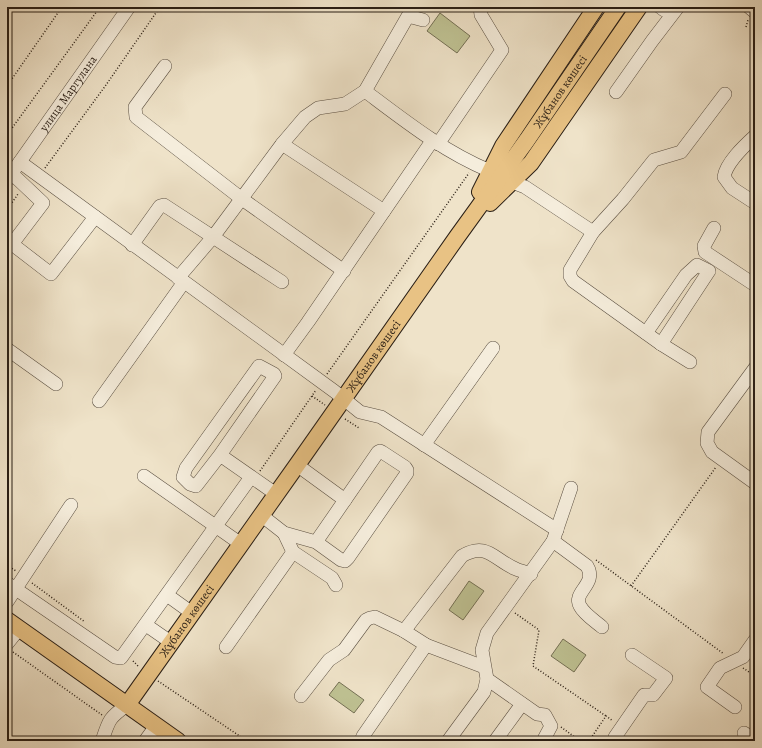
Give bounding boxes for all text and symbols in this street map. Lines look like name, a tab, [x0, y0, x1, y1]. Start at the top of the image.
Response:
street label: улица Маргулана	[35, 52, 101, 135]
street label: Жұбанов көшесі	[530, 52, 591, 131]
street label: Жұбанов көшесі	[342, 317, 404, 396]
street label: Жұбанов көшесі	[155, 582, 218, 660]

